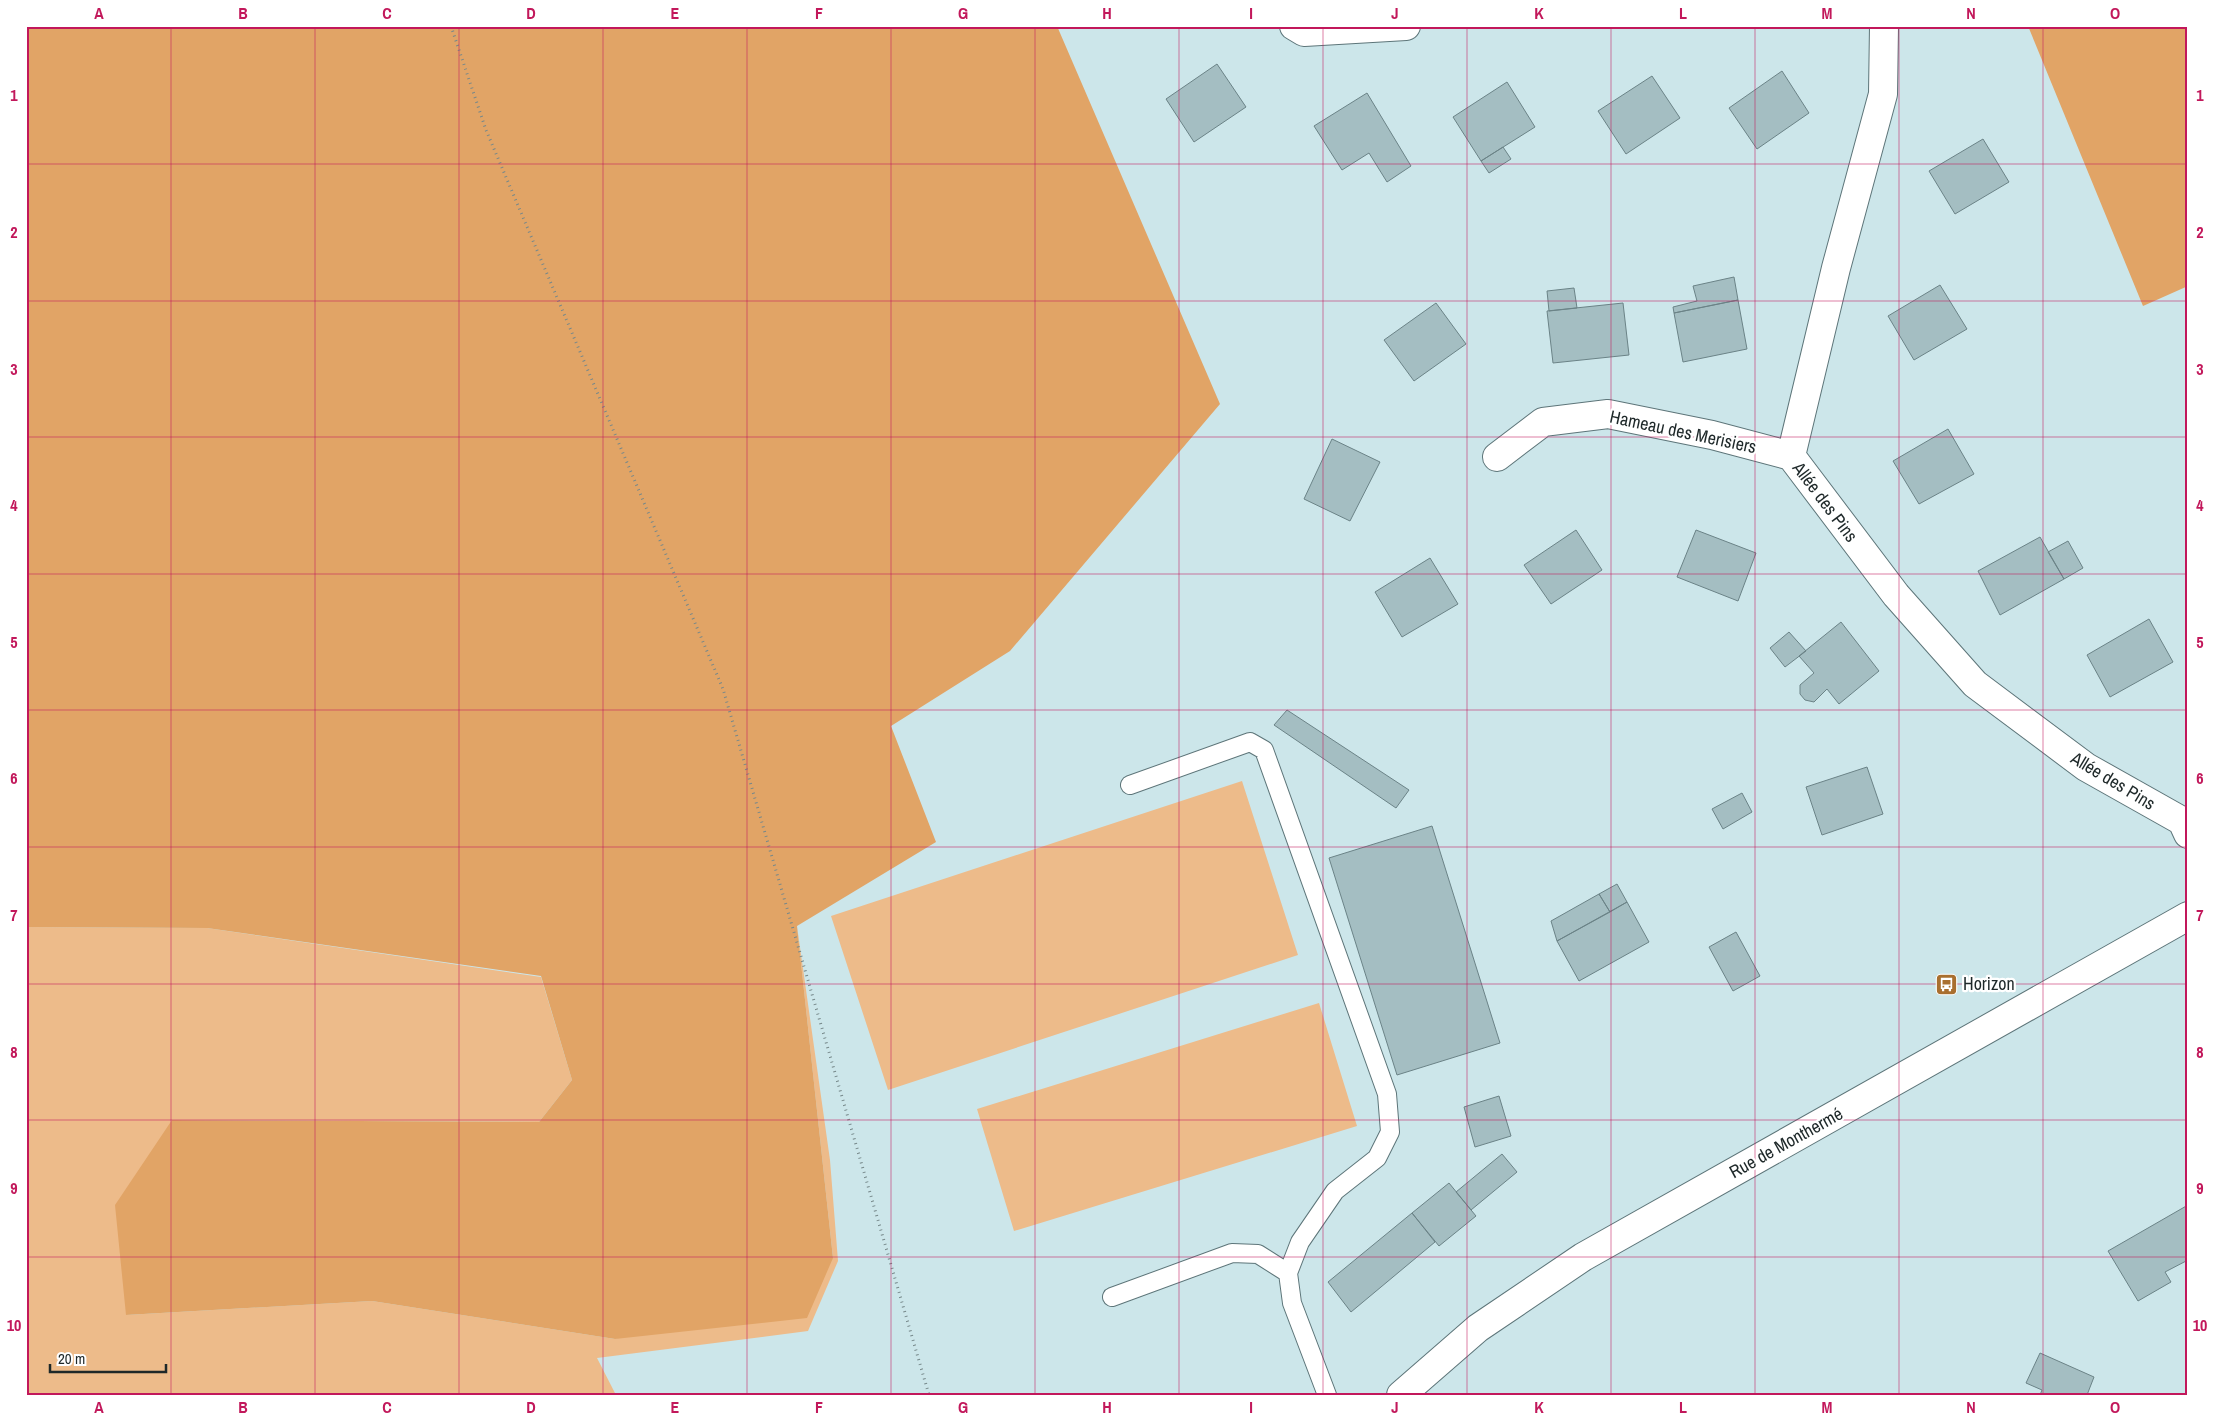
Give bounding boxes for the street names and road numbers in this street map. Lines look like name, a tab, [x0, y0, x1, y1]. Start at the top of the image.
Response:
street label: Hameau des Merisiers	[1607, 404, 1759, 459]
street label: Allée des Pins	[1786, 456, 1864, 547]
street label: Allée des Pins	[2066, 745, 2160, 816]
street label: Rue de Monthermé	[1724, 1101, 1847, 1184]

